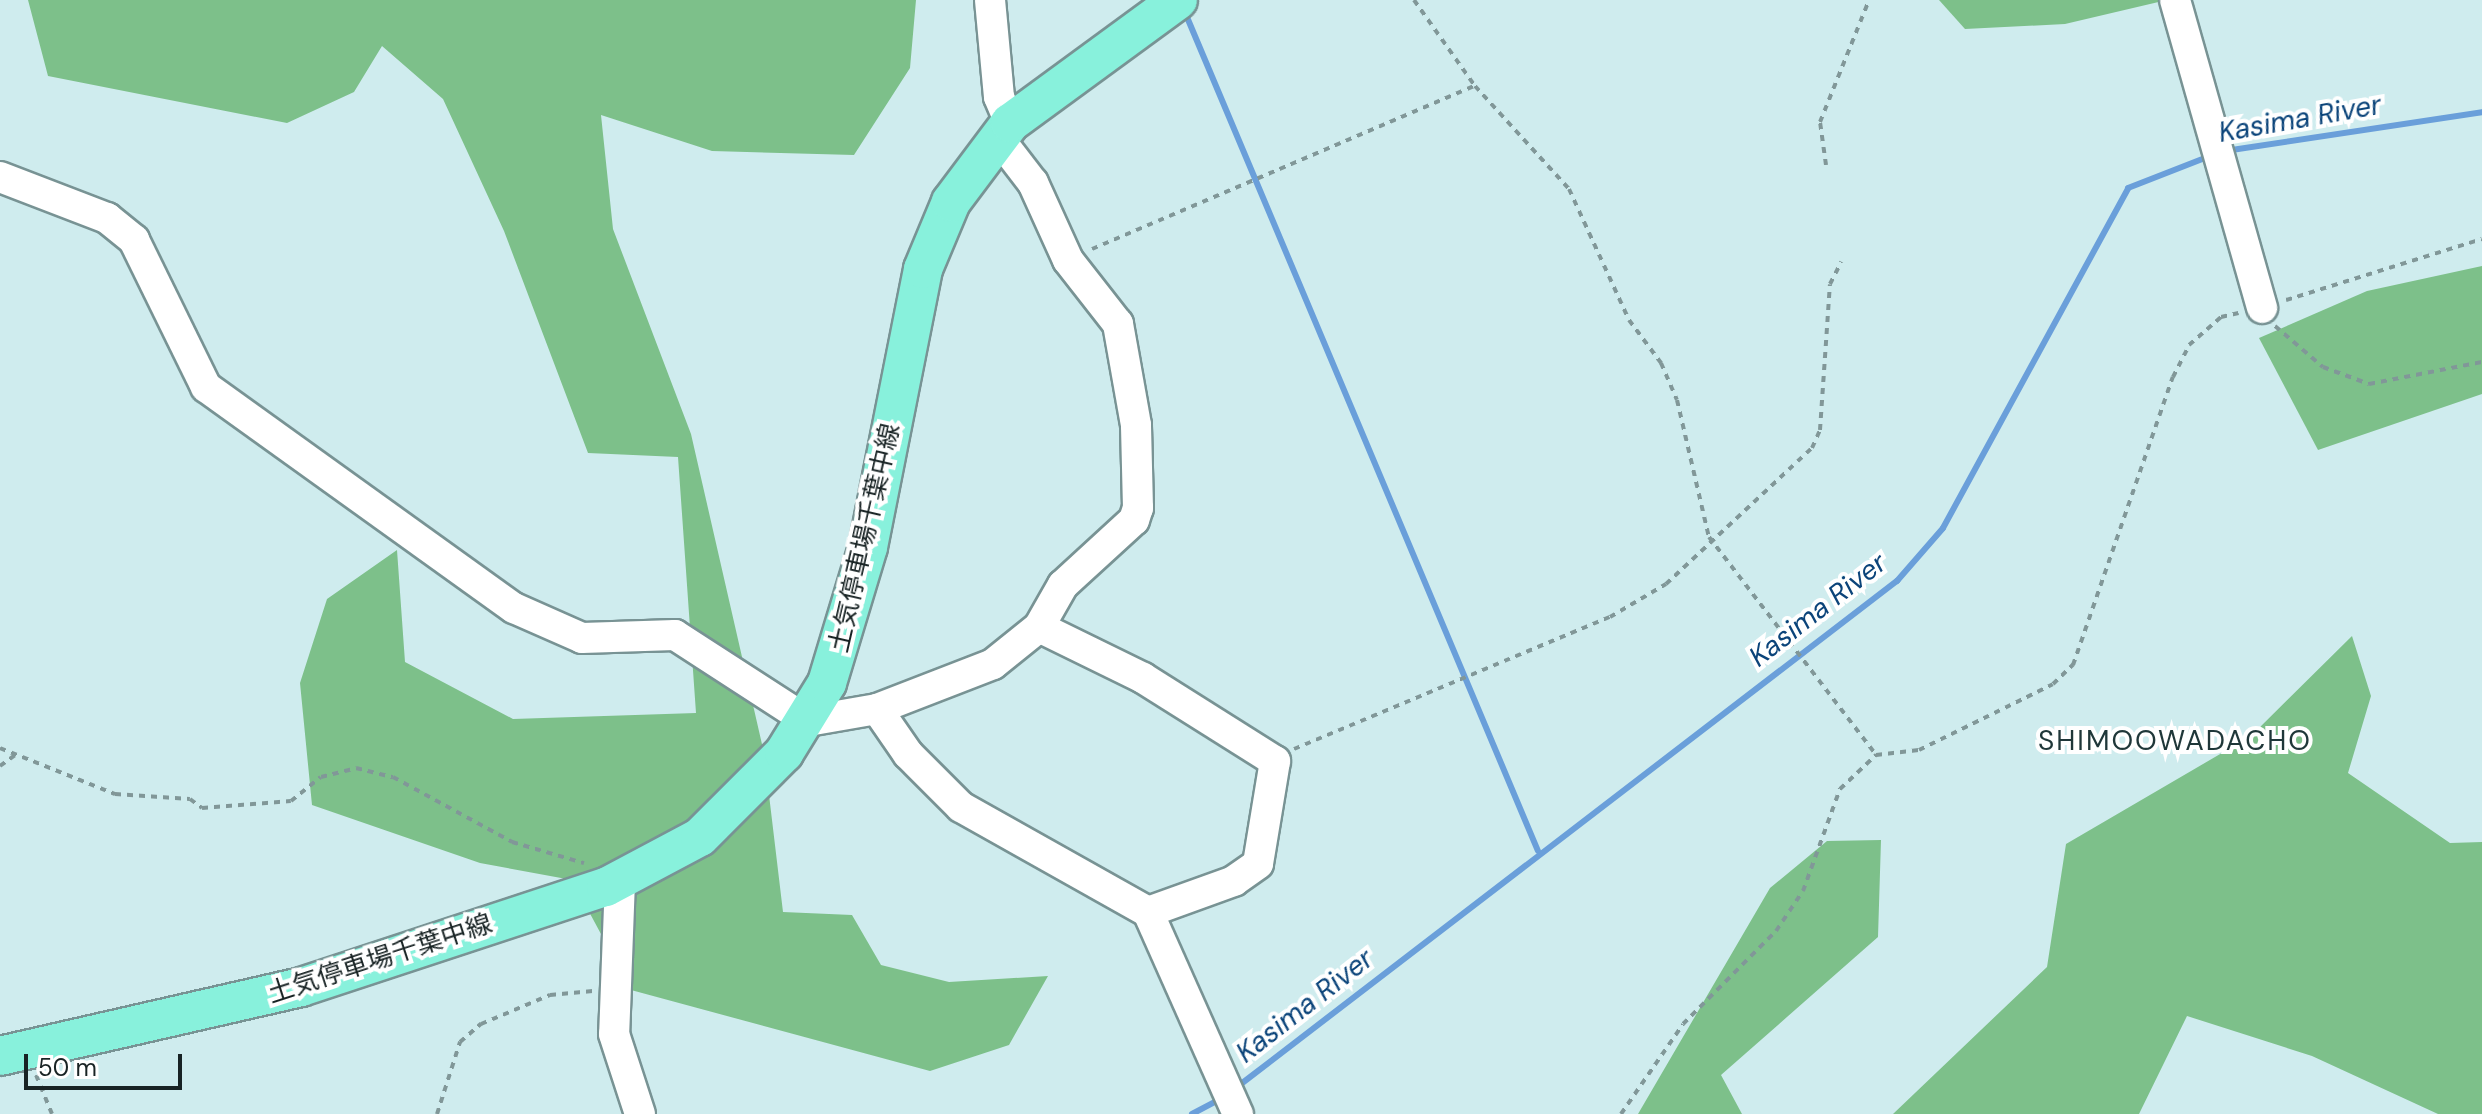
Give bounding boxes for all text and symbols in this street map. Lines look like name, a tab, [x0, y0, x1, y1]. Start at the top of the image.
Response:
water label: Kasima River	[2216, 88, 2384, 150]
street label: 土気停車場千葉中線	[823, 420, 907, 656]
water label: Kasima River	[1743, 546, 1893, 674]
district label: SHIMOOWADACHO	[2038, 724, 2312, 758]
street label: 土気停車場千葉中線	[264, 908, 496, 1010]
water label: Kasima River	[1230, 942, 1380, 1070]
scale bar	[28, 1038, 186, 1088]
text: 50 m	[38, 1052, 97, 1083]

